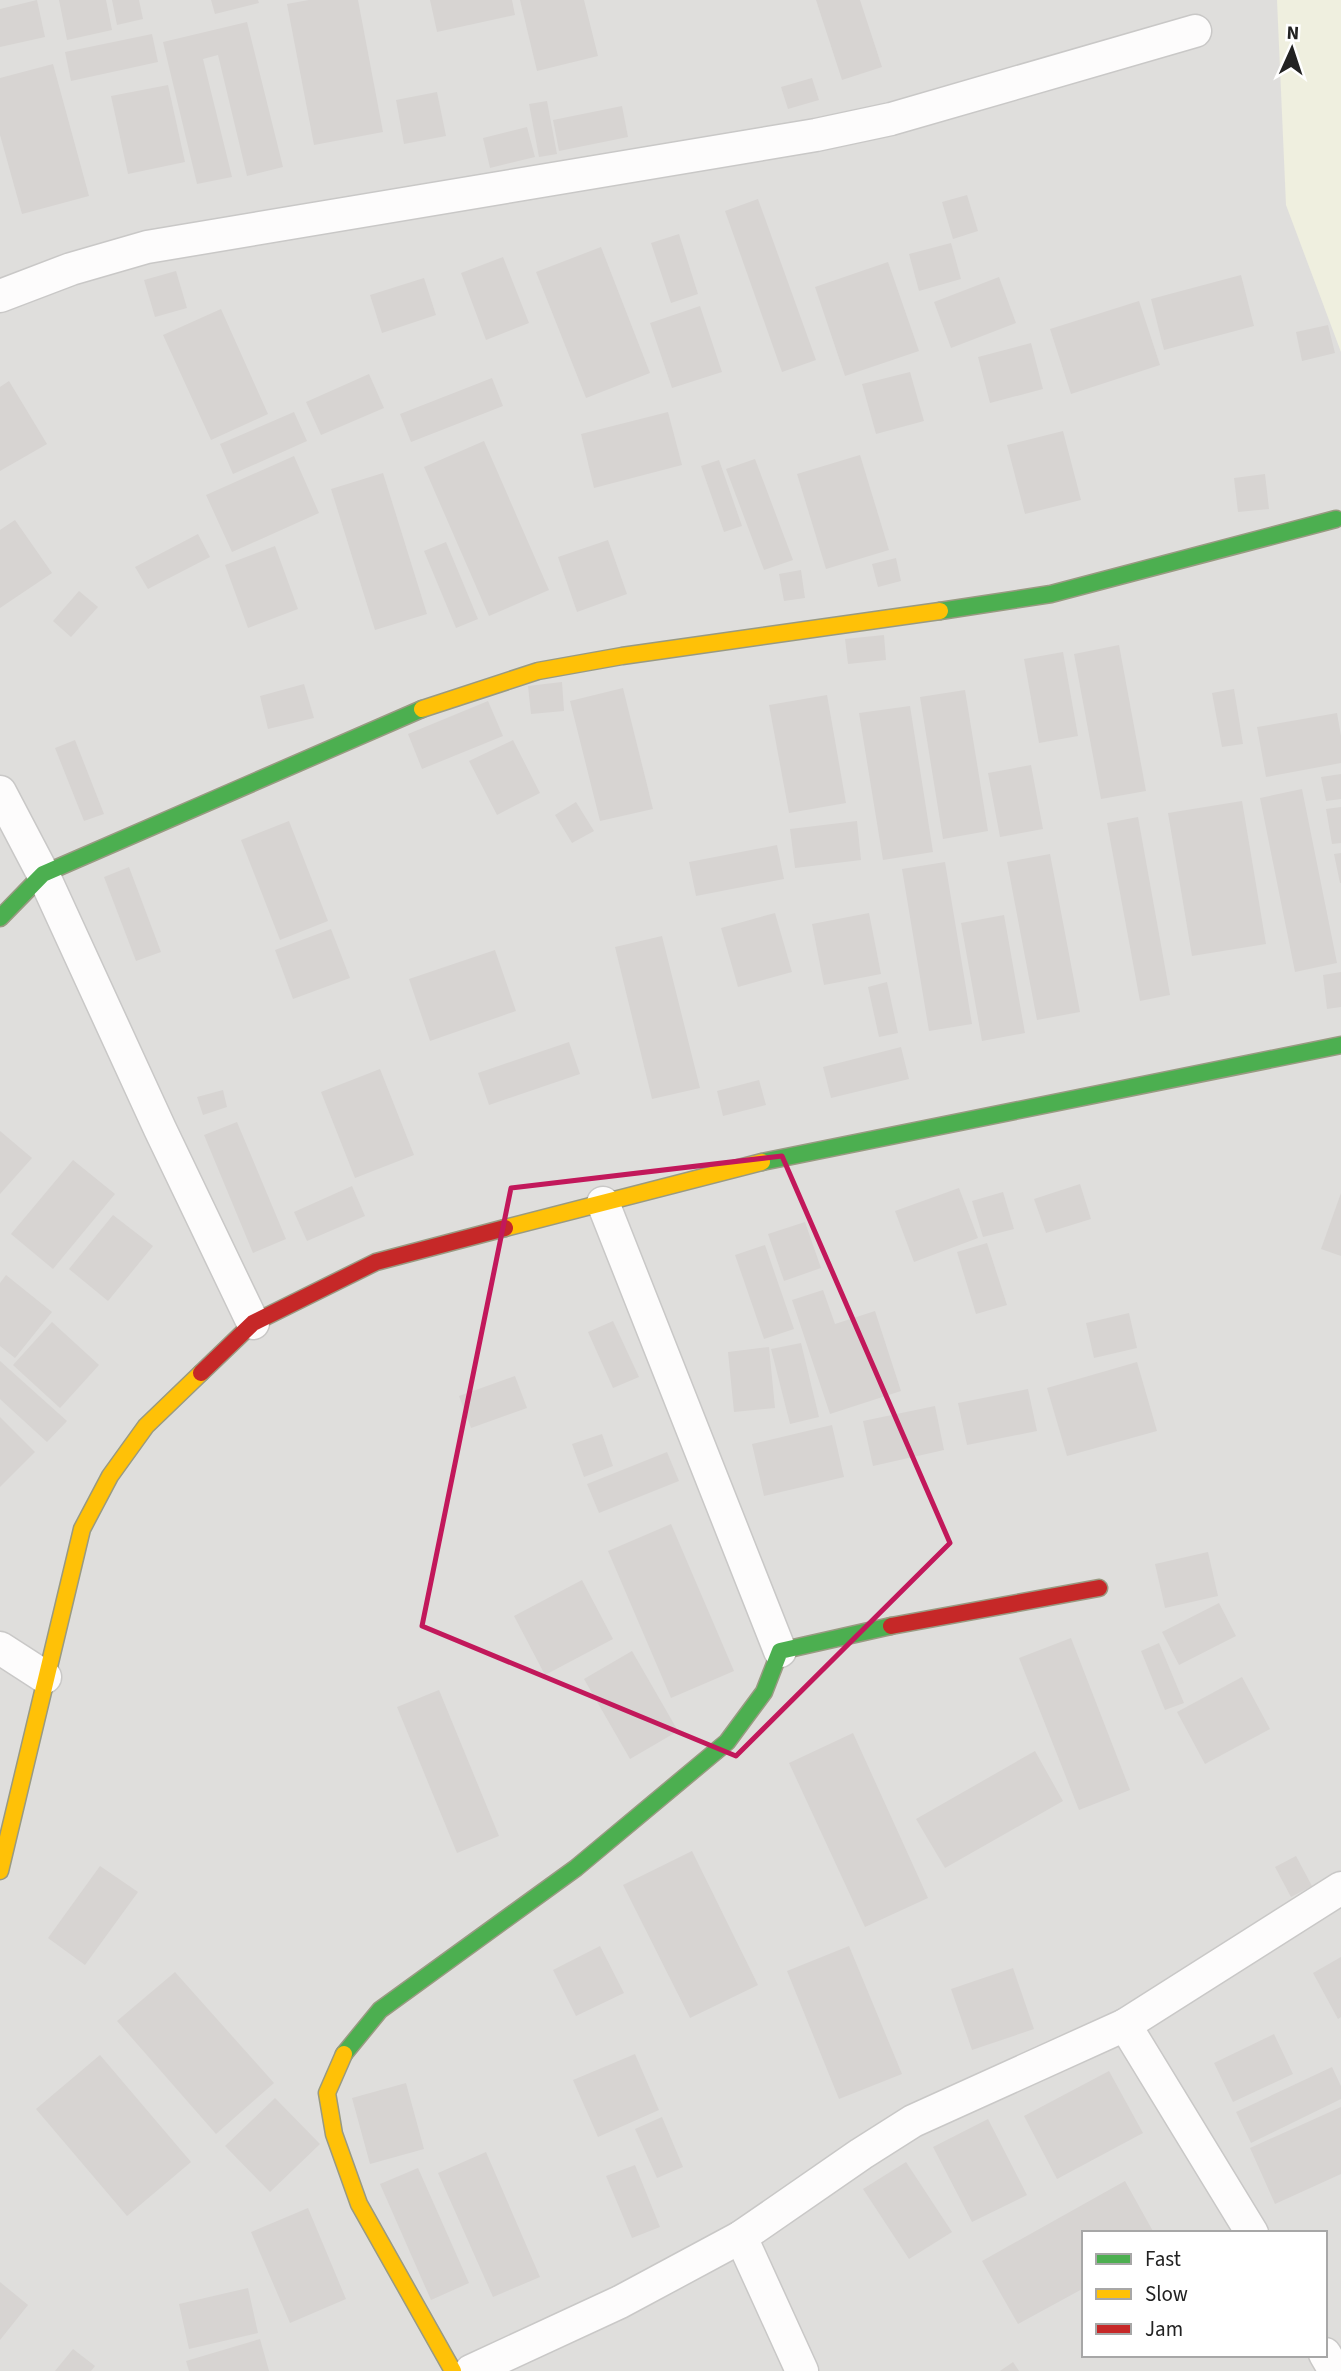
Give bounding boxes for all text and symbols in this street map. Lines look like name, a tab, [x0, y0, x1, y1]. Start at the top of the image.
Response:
north arrow	[1257, 14, 1327, 84]
text: N	[1286, 20, 1300, 47]
legend	[1082, 2231, 1327, 2357]
text: Fast	[1145, 2244, 1181, 2274]
text: Slow	[1145, 2279, 1188, 2309]
text: Jam	[1145, 2314, 1183, 2344]

